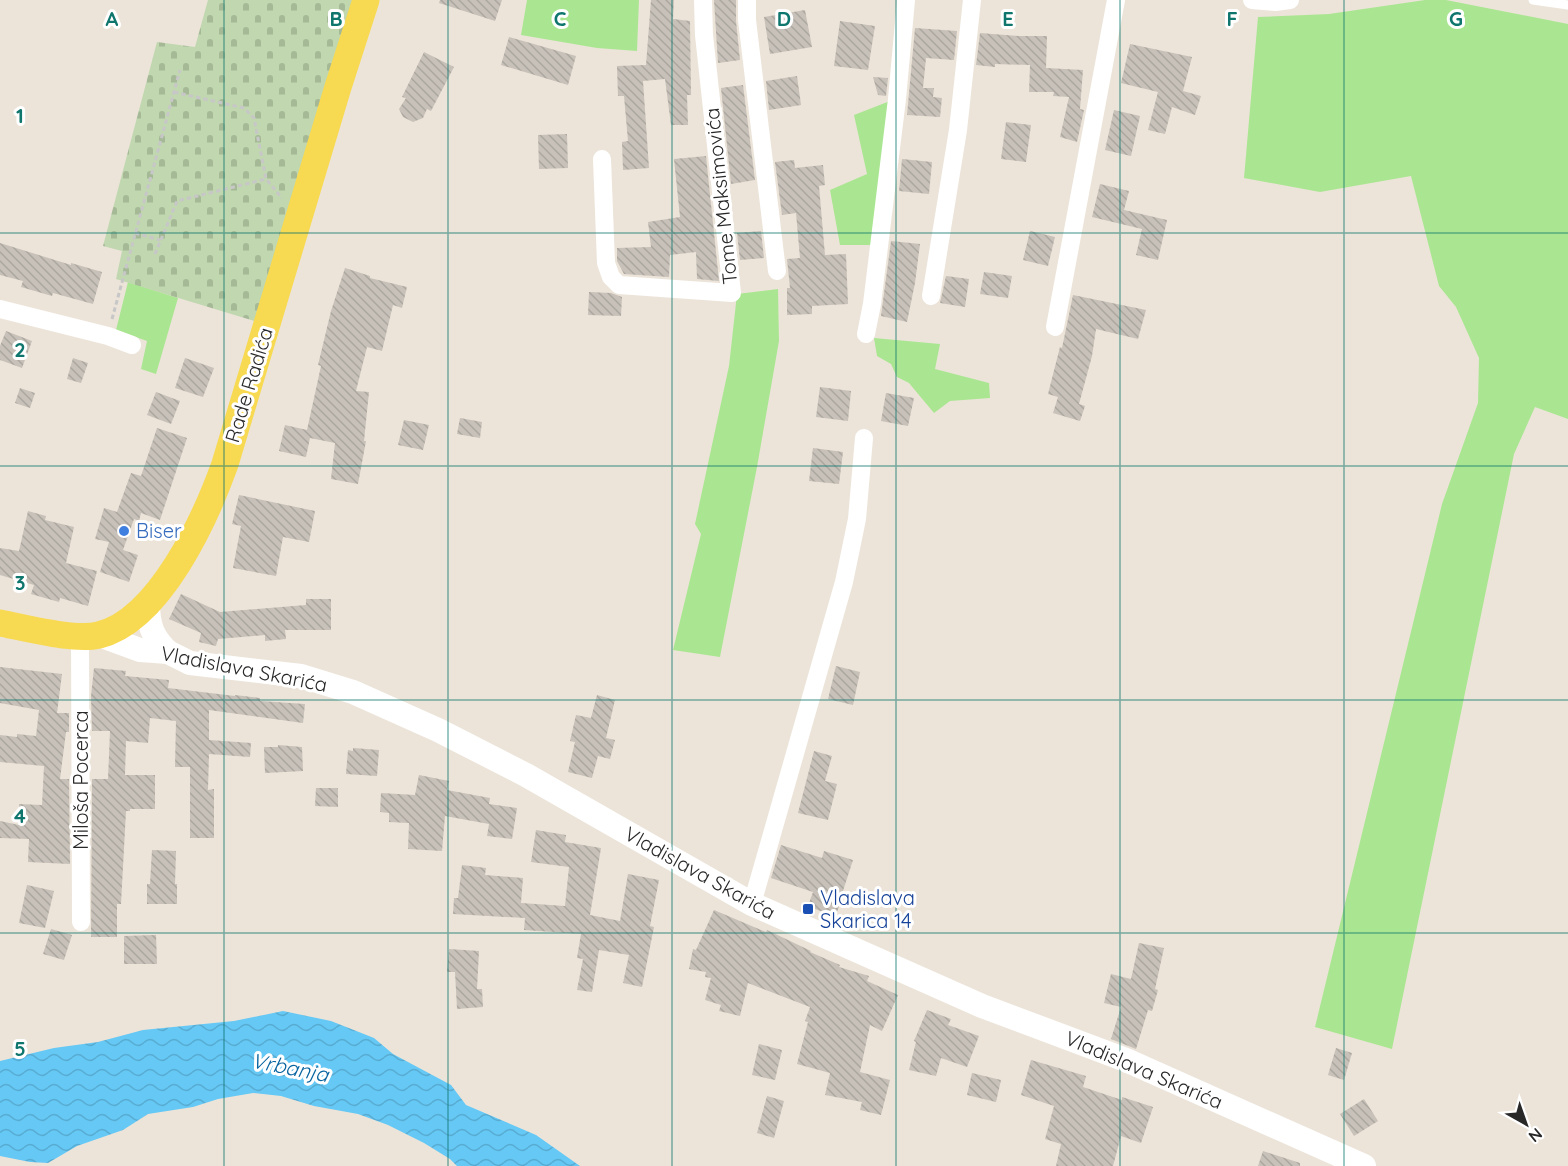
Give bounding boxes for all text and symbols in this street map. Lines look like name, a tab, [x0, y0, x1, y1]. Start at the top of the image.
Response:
text: A	[106, 6, 119, 31]
text: B	[329, 6, 343, 31]
text: C	[554, 6, 567, 31]
text: D	[777, 6, 791, 31]
text: E	[1002, 6, 1014, 31]
text: F	[1226, 6, 1238, 31]
text: G	[1449, 6, 1463, 31]
text: 1	[16, 103, 24, 128]
street label: Tome Maksimovića	[699, 107, 742, 285]
street label: Rade Radića	[219, 324, 278, 445]
text: 2	[14, 337, 26, 362]
place label: Biser	[136, 518, 182, 543]
marker: Biser	[117, 524, 131, 538]
text: 3	[15, 570, 25, 595]
street label: Vladislava Skarića	[159, 640, 329, 697]
street label: Miloša Pocerca	[68, 710, 93, 850]
text: 4	[14, 803, 26, 828]
street label: Vladislava Skarića	[620, 821, 780, 924]
place label: Vladislava Skarica 14	[820, 885, 915, 933]
marker: Vladislava Skarica 14	[801, 902, 815, 916]
street label: Vladislava Skarića	[1062, 1025, 1227, 1114]
text: 5	[14, 1036, 26, 1061]
water label: Vrbanja	[250, 1047, 332, 1087]
north arrow	[1496, 1094, 1556, 1154]
text: N	[1525, 1124, 1547, 1147]

